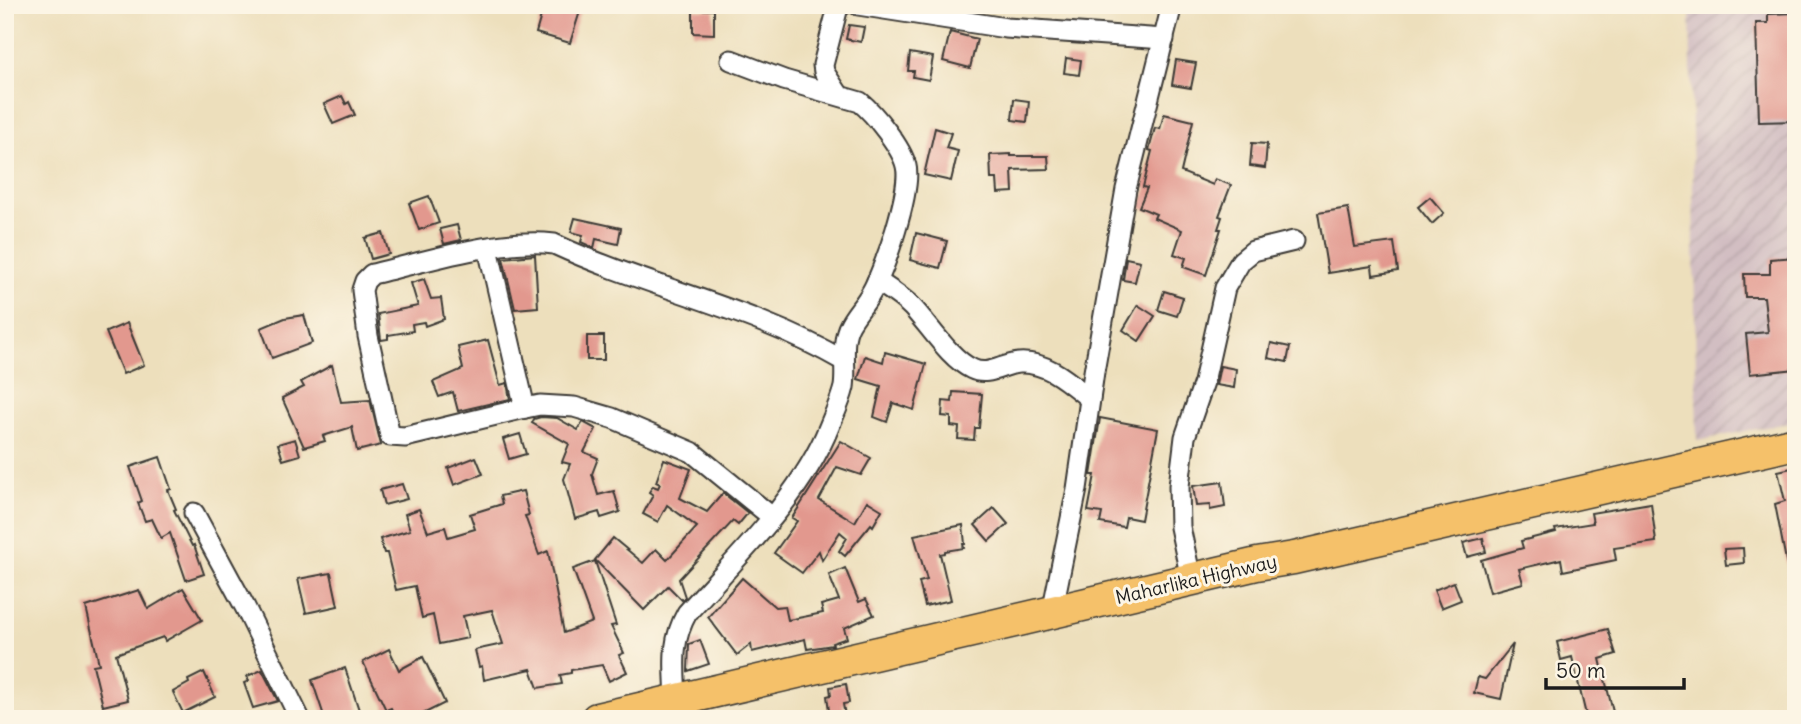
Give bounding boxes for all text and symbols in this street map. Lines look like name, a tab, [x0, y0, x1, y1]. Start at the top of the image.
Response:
street label: Maharlika Highway	[1113, 549, 1279, 609]
scale bar	[1546, 647, 1684, 691]
text: 50 m	[1556, 657, 1605, 684]

